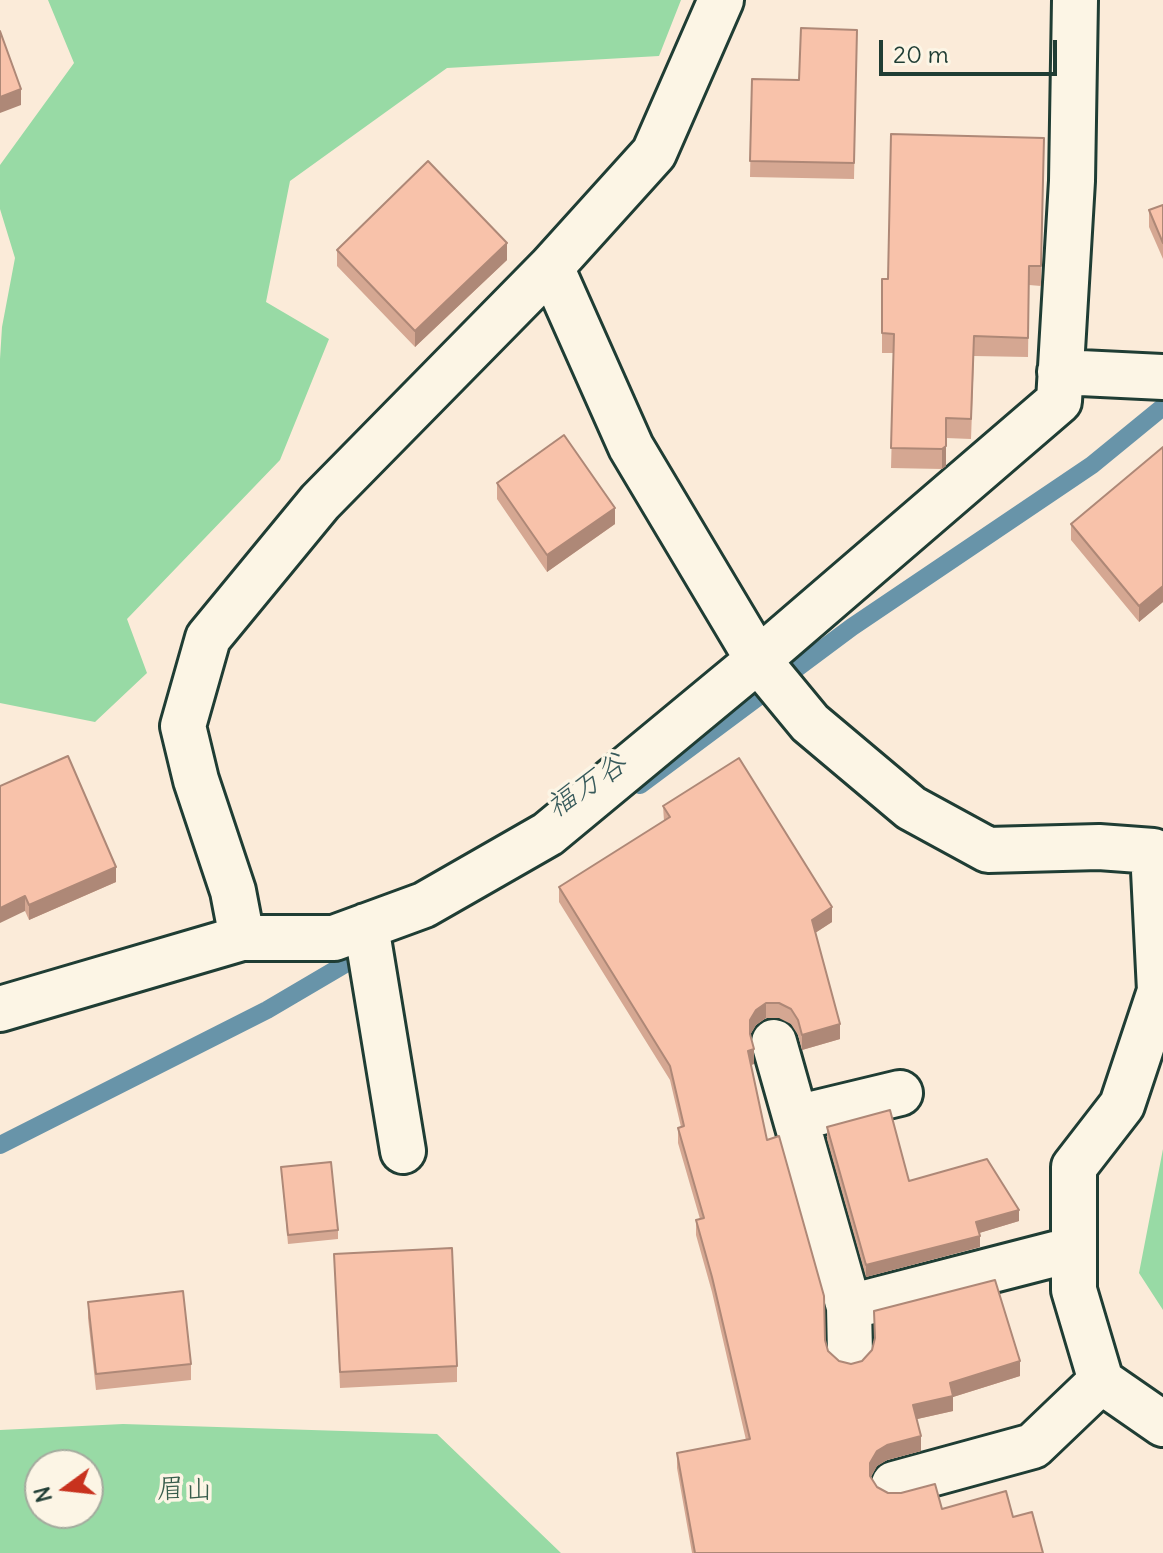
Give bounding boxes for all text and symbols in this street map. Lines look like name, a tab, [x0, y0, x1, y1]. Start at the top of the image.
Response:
scale bar	[883, 24, 1061, 74]
text: 20 m	[893, 39, 949, 69]
water label: 福万谷	[540, 746, 634, 826]
north arrow	[24, 1449, 104, 1529]
park label: 眉山	[157, 1473, 213, 1507]
text: N	[27, 1484, 58, 1506]

